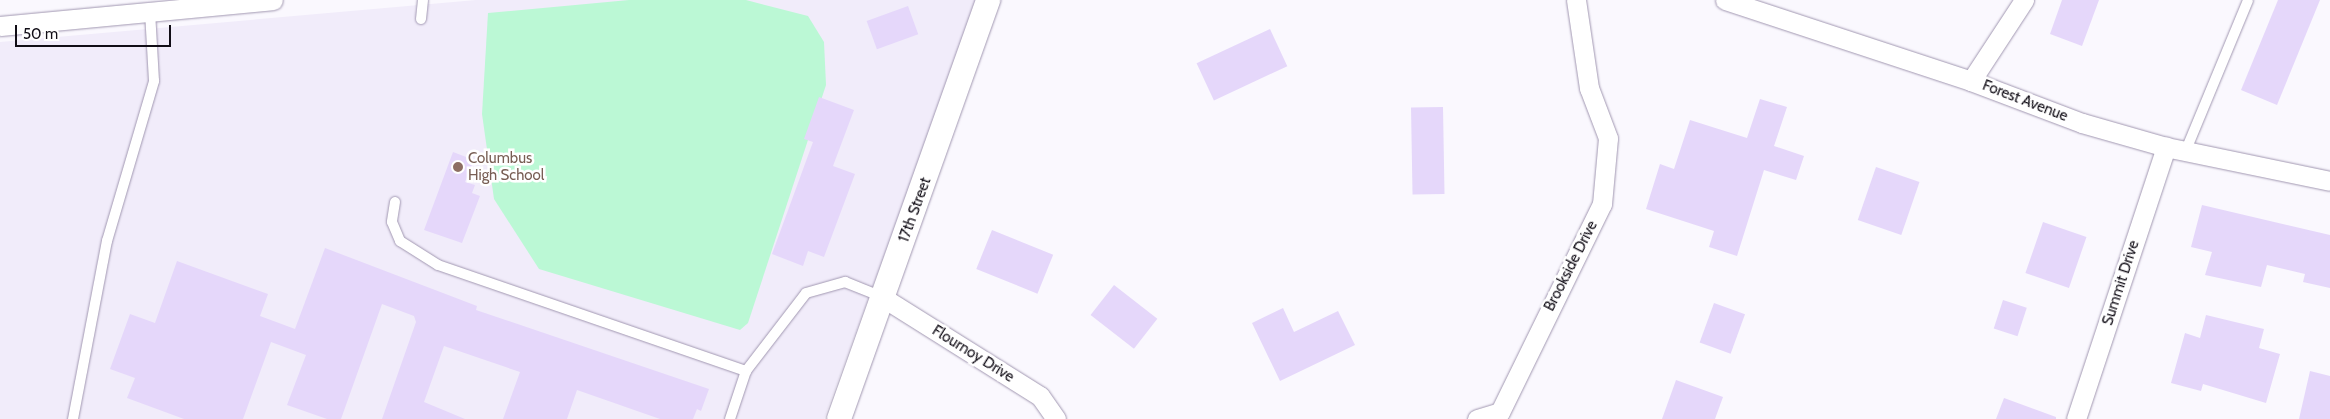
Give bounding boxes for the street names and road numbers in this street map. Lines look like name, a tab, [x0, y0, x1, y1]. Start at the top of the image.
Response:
street label: Forest Avenue	[1980, 76, 2070, 126]
street label: 17th Street	[895, 175, 935, 245]
street label: Brookside Drive	[1540, 218, 1602, 314]
street label: Summit Drive	[2099, 238, 2143, 328]
street label: Flournoy Drive	[929, 322, 1017, 386]

